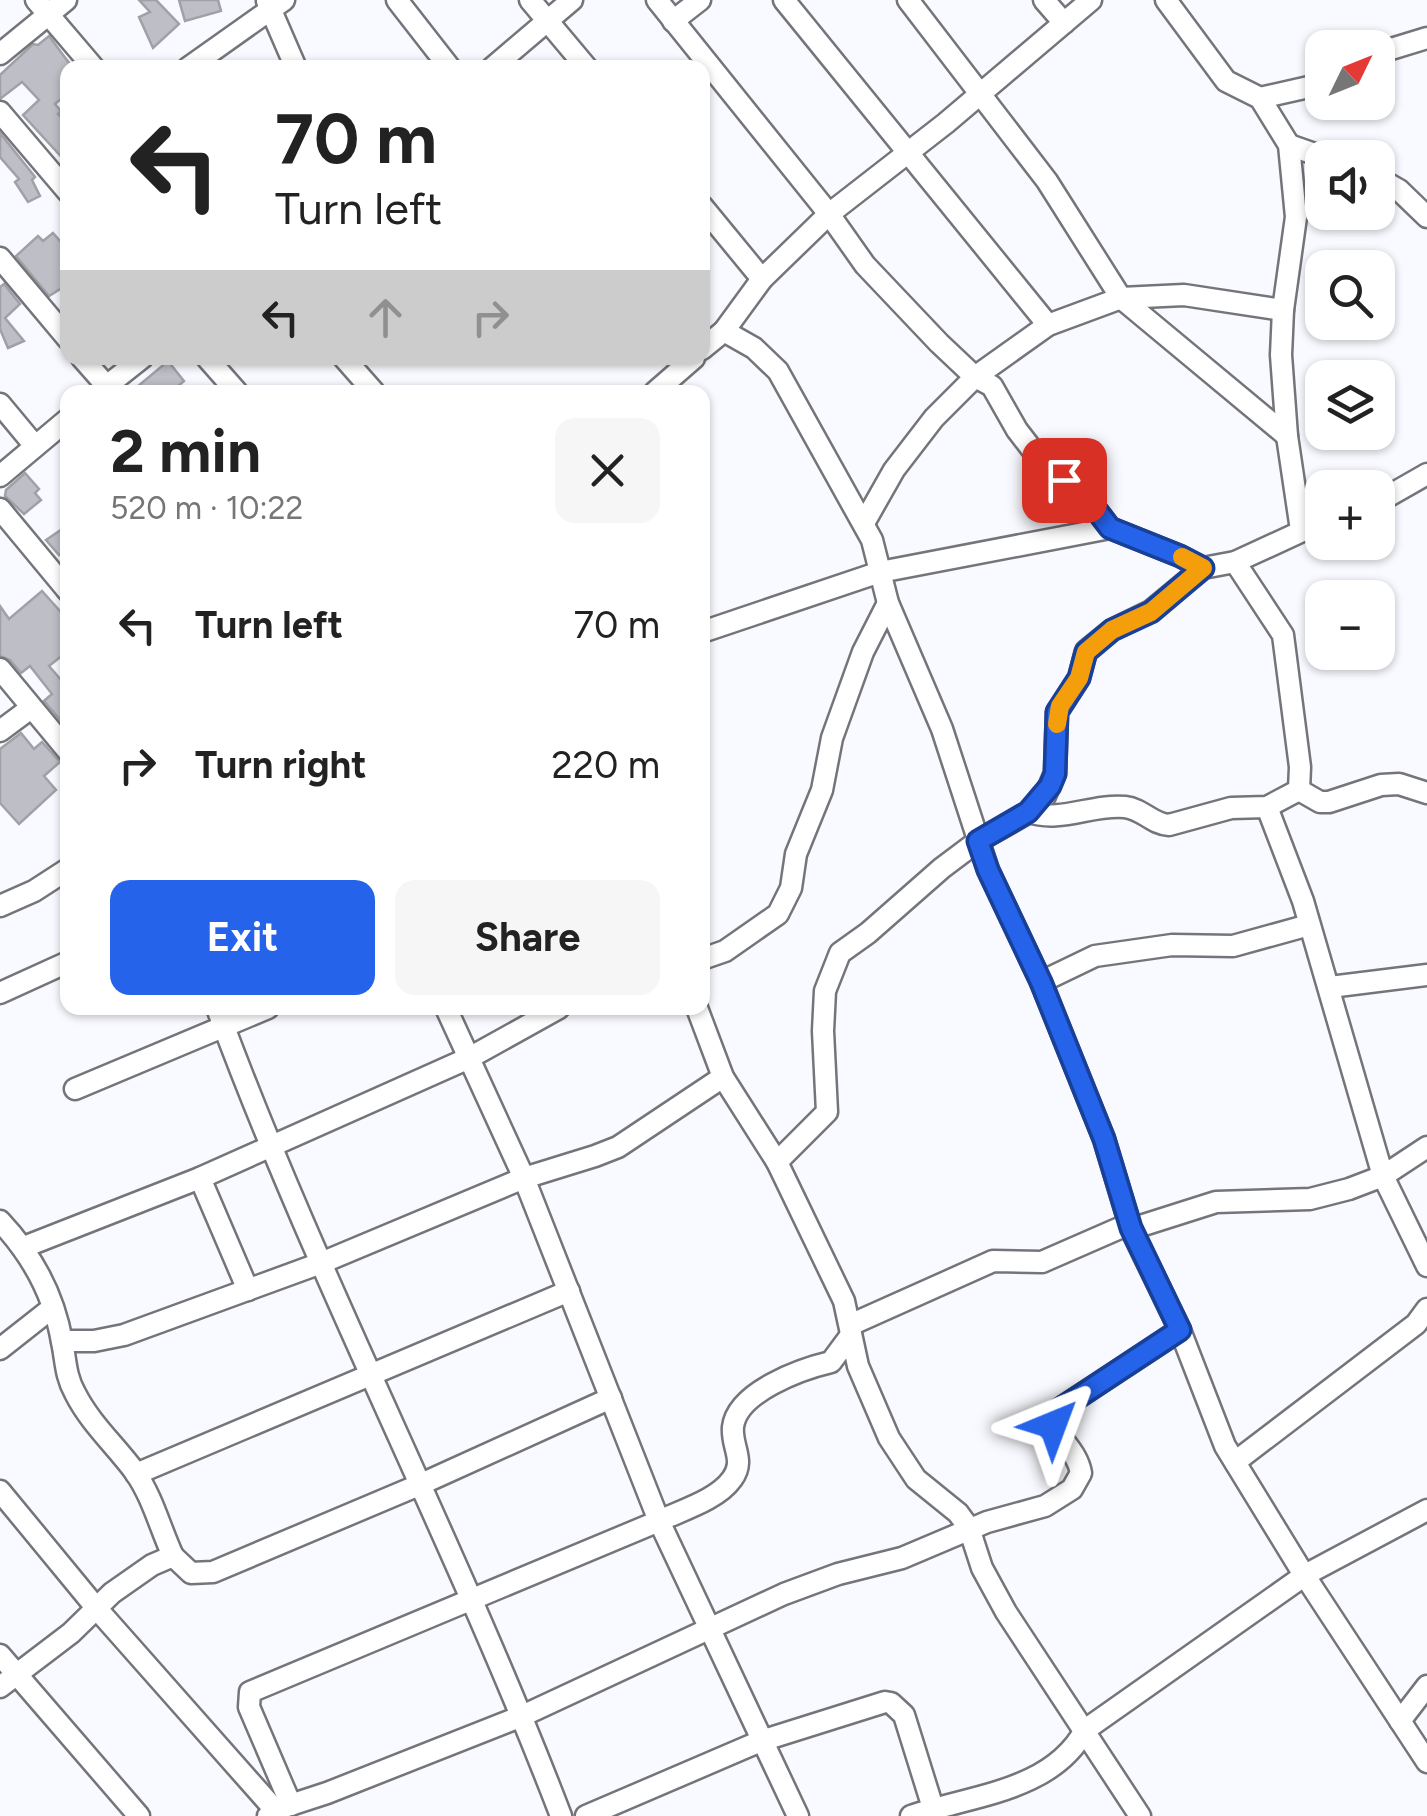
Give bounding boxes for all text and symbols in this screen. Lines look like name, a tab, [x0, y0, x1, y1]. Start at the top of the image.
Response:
north arrow	[1305, 30, 1395, 120]
map controls	[1305, 30, 1395, 670]
text: 70 m	[275, 96, 437, 181]
icon: left	[110, 100, 240, 230]
button: sound	[1305, 140, 1395, 230]
text: Turn left	[275, 181, 442, 235]
button: search	[1305, 250, 1395, 340]
icon: left	[253, 290, 308, 345]
icon: ahead	[358, 290, 413, 345]
icon: right	[463, 290, 518, 345]
button: layers	[1305, 360, 1395, 450]
text: 2 min	[110, 415, 261, 487]
button: close	[555, 418, 660, 523]
pin	[1022, 438, 1107, 523]
icon: arrive	[1037, 453, 1092, 508]
button: +	[1305, 470, 1395, 560]
text: 520 m · 10:22	[110, 489, 303, 527]
button: −	[1305, 580, 1395, 670]
icon: left	[110, 598, 165, 653]
text: Turn left	[195, 602, 343, 648]
text: 70 m	[574, 602, 660, 648]
icon: right	[110, 738, 165, 793]
text: Turn right	[195, 742, 367, 788]
text: 220 m	[551, 742, 660, 788]
button: Exit	[110, 880, 375, 995]
button: Share	[395, 880, 660, 995]
position arrow	[1001, 1373, 1105, 1477]

